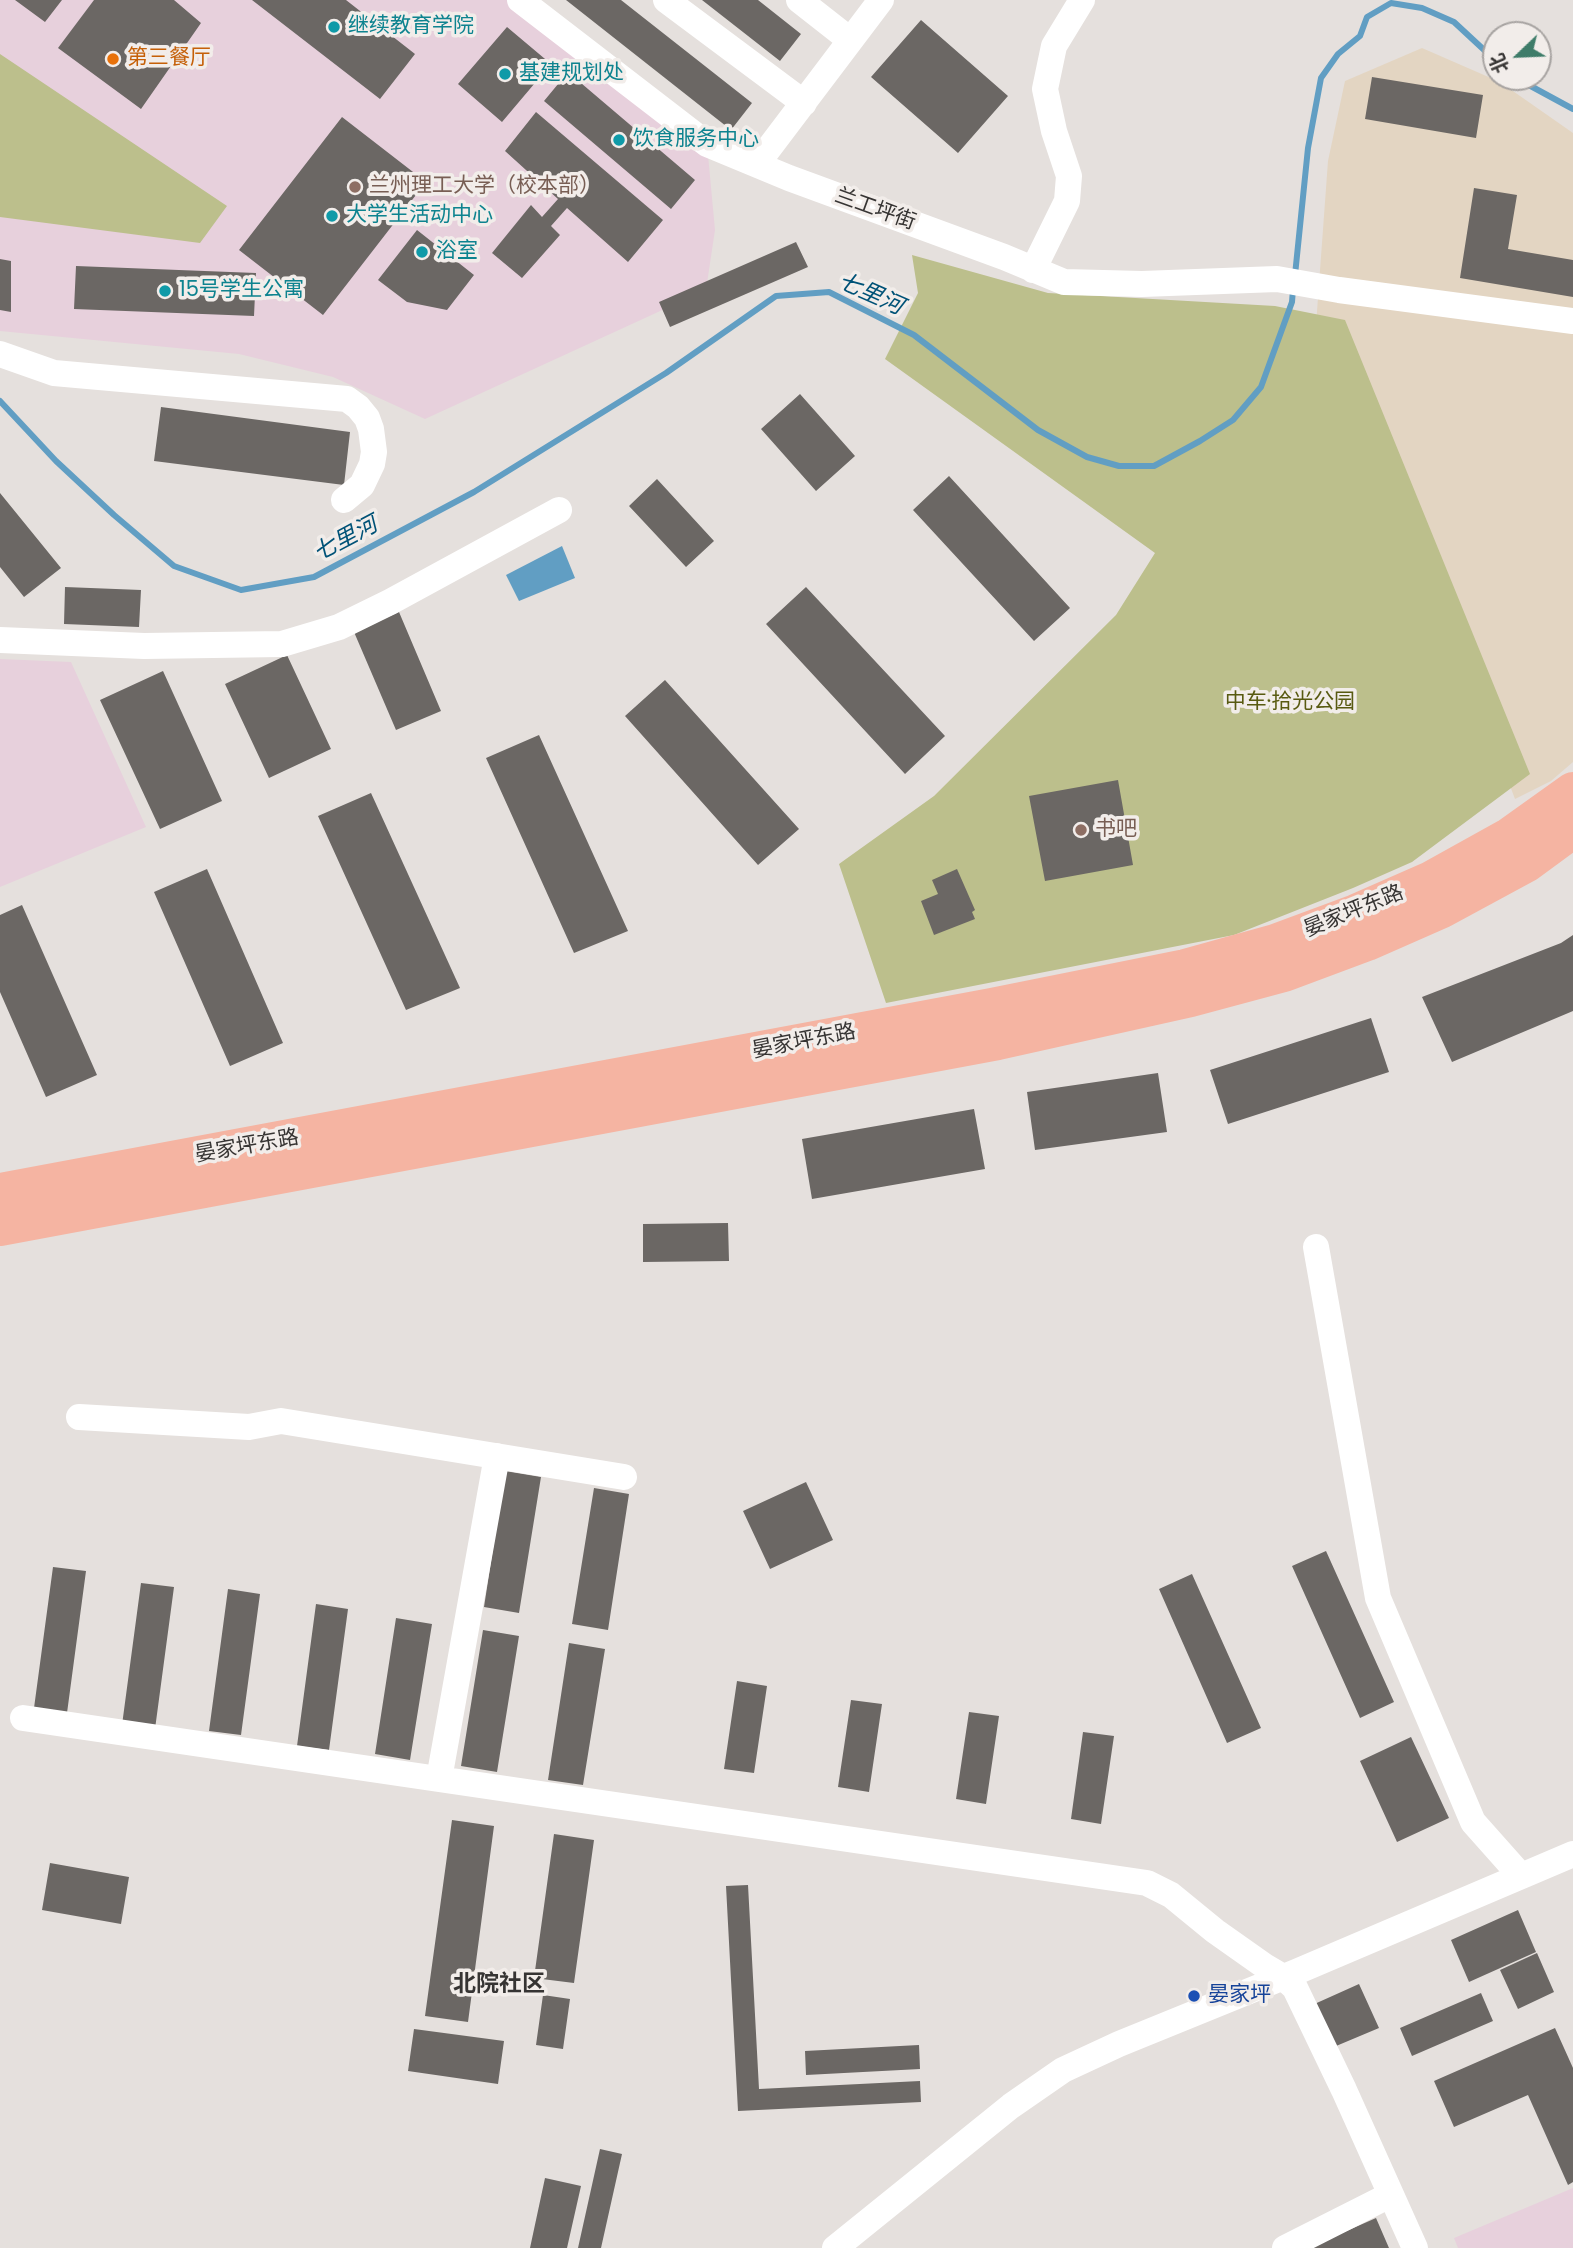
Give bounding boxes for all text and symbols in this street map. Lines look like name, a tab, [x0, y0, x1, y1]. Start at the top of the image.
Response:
place label: 继续教育学院	[348, 14, 474, 40]
marker: 继续教育学院	[326, 19, 342, 35]
north arrow	[1482, 21, 1552, 91]
place label: 第三餐厅	[127, 46, 211, 72]
text: 北	[1483, 50, 1515, 78]
marker: 第三餐厅	[105, 51, 121, 67]
place label: 基建规划处	[519, 61, 624, 87]
marker: 基建规划处	[497, 66, 513, 82]
place label: 饮食服务中心	[633, 127, 759, 153]
marker: 饮食服务中心	[611, 132, 627, 148]
place label: 兰州理工大学（校本部）	[369, 174, 600, 200]
marker: 兰州理工大学（校本部）	[347, 179, 363, 195]
street label: 兰工坪街	[831, 184, 919, 236]
place label: 大学生活动中心	[346, 203, 493, 229]
marker: 大学生活动中心	[324, 208, 340, 224]
place label: 浴室	[436, 239, 478, 265]
marker: 浴室	[414, 244, 430, 260]
water label: 七里河	[833, 268, 907, 322]
place label: 15号学生公寓	[179, 278, 304, 304]
marker: 15号学生公寓	[157, 283, 173, 299]
water label: 七里河	[309, 512, 383, 568]
park label: 中车·拾光公园	[1225, 690, 1355, 716]
place label: 书吧	[1095, 817, 1137, 843]
marker: 书吧	[1073, 822, 1089, 838]
street label: 晏家坪东路	[1301, 881, 1407, 943]
street label: 晏家坪东路	[750, 1020, 858, 1064]
street label: 晏家坪东路	[193, 1125, 301, 1169]
district label: 北院社区	[453, 1971, 545, 1999]
place label: 晏家坪	[1208, 1983, 1271, 2009]
marker: 晏家坪	[1186, 1988, 1202, 2004]

